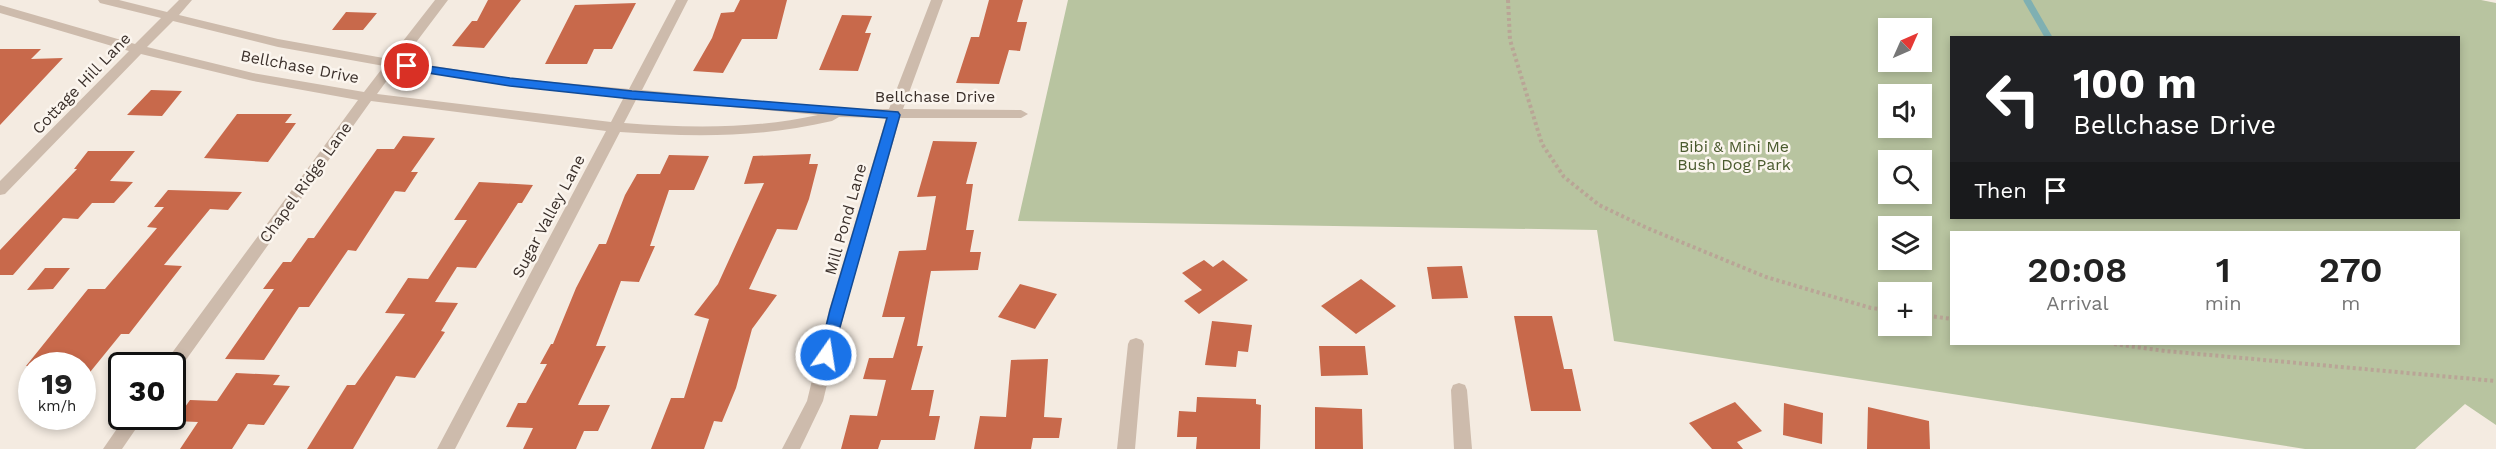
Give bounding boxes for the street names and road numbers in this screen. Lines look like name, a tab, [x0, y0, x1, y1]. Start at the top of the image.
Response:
street label: Cottage Hill Lane	[28, 29, 135, 138]
street label: Bellchase Drive	[239, 46, 361, 87]
street label: Bellchase Drive	[875, 87, 995, 106]
street label: Chapel Ridge Lane	[255, 118, 356, 246]
street label: Sugar Valley Lane	[508, 151, 589, 281]
street label: Mill Pond Lane	[821, 161, 870, 277]

